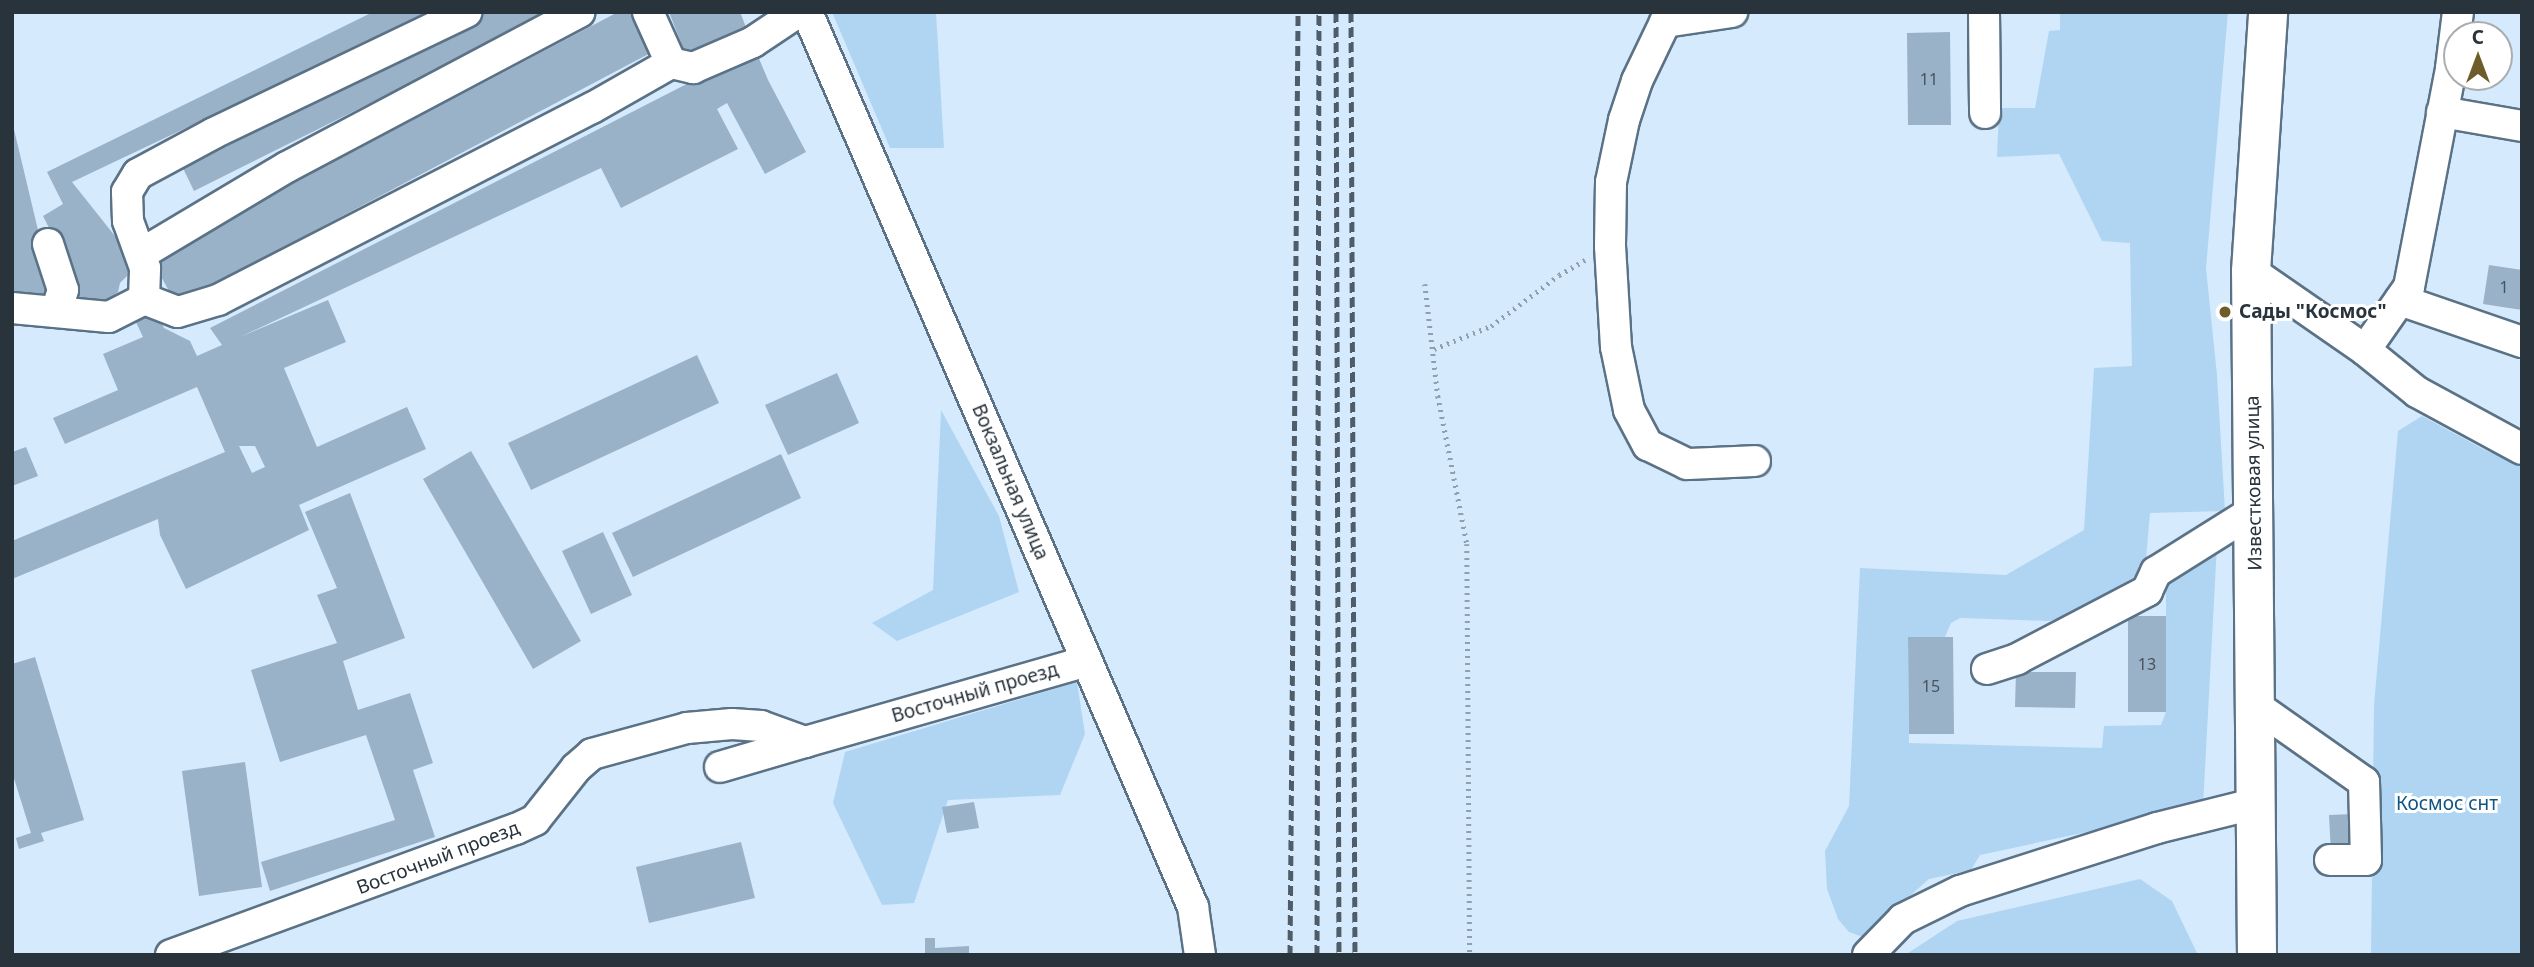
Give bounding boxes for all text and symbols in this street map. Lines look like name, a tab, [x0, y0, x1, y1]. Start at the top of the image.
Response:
north arrow	[2443, 21, 2513, 91]
text: С	[2472, 24, 2484, 50]
house number: 11	[1920, 69, 1938, 89]
house number: 1	[2499, 277, 2509, 297]
place label: Сады "Космос"	[2239, 301, 2387, 323]
marker: Сады "Космос"	[2217, 304, 2233, 320]
street label: Известковая улица	[2241, 395, 2267, 571]
street label: Вокзальная улица	[967, 401, 1053, 563]
house number: 13	[2138, 654, 2156, 674]
street label: Восточный проезд	[889, 658, 1061, 728]
house number: 15	[1922, 676, 1940, 696]
park label: Космос снт	[2396, 793, 2498, 815]
street label: Восточный проезд	[353, 816, 523, 900]

